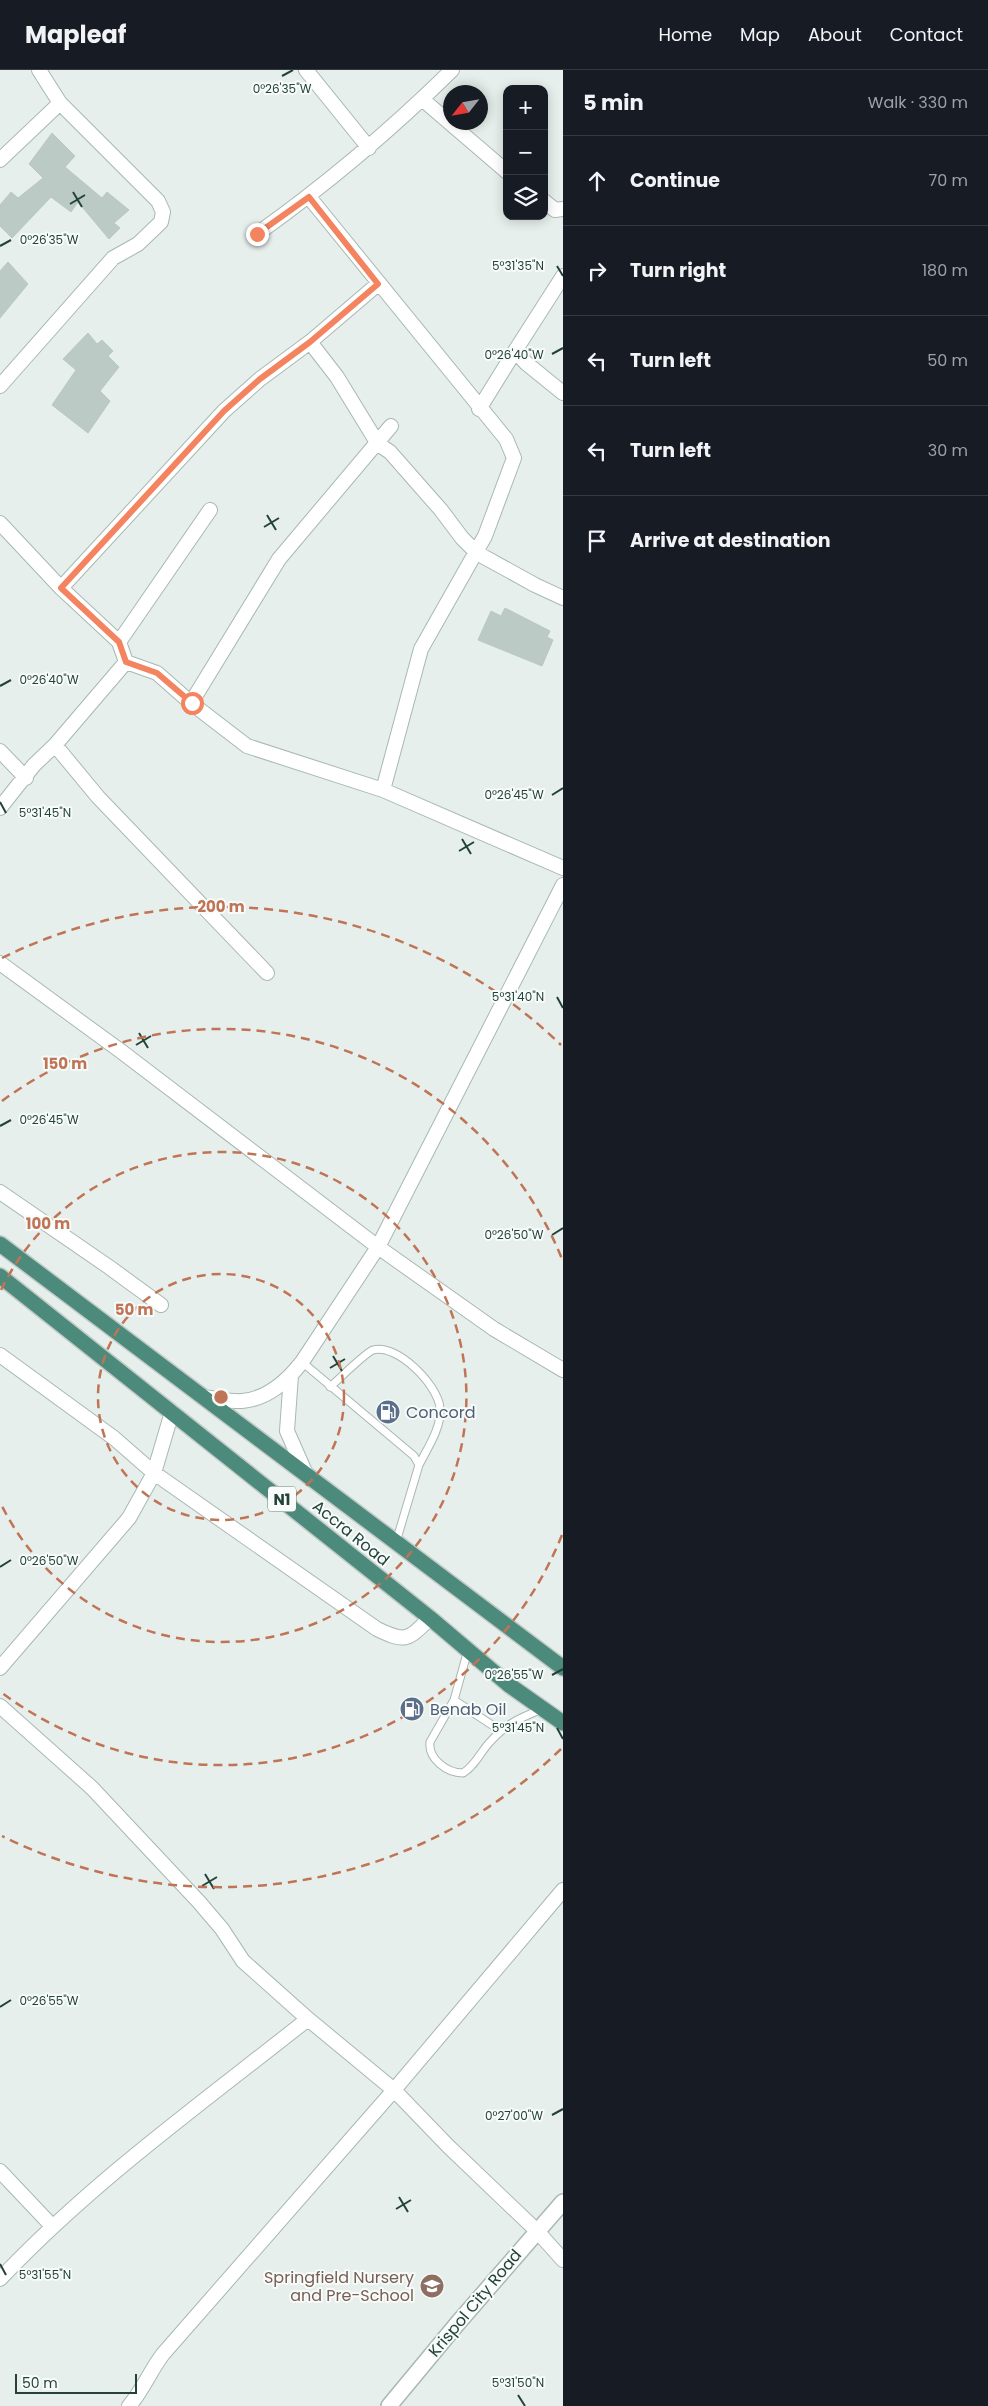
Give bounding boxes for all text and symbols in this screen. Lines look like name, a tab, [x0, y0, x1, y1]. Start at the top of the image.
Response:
text: Mapleaf	[25, 18, 126, 51]
text: Home	[658, 22, 712, 47]
text: Map	[740, 22, 780, 47]
text: About	[808, 22, 862, 47]
text: Contact	[890, 22, 963, 47]
text: 0°26'35"W	[253, 80, 312, 97]
north arrow	[443, 85, 488, 130]
map controls	[503, 85, 548, 220]
button: +	[503, 85, 548, 130]
text: 5 min	[583, 88, 644, 117]
text: Walk · 330 m	[868, 91, 968, 114]
button: −	[503, 130, 548, 175]
icon: ahead	[583, 167, 611, 195]
text: Continue	[630, 167, 720, 194]
text: 70 m	[928, 169, 968, 192]
button: layers	[503, 175, 548, 220]
route end	[246, 223, 269, 246]
text: 0°26'35"W	[20, 231, 79, 248]
text: 5°31'35"N	[492, 257, 544, 274]
icon: right	[583, 257, 611, 285]
text: Turn right	[630, 257, 726, 284]
text: 180 m	[922, 259, 968, 282]
text: 0°26'40"W	[484, 346, 544, 363]
icon: left	[583, 347, 611, 375]
text: Turn left	[630, 347, 711, 374]
text: 50 m	[927, 349, 968, 372]
icon: left	[583, 437, 611, 465]
text: Turn left	[630, 437, 711, 464]
text: 30 m	[928, 439, 968, 462]
icon: arrive	[583, 527, 611, 555]
text: Arrive at destination	[630, 527, 831, 554]
text: 0°26'40"W	[19, 671, 79, 688]
route start	[181, 692, 204, 715]
text: 0°26'45"W	[484, 786, 544, 803]
text: 5°31'45"N	[19, 804, 71, 821]
text: 200 m	[197, 896, 245, 917]
text: 5°31'40"N	[492, 988, 544, 1005]
text: 150 m	[43, 1053, 87, 1074]
text: 0°26'45"W	[19, 1111, 79, 1128]
text: 100 m	[26, 1213, 70, 1234]
text: 0°26'50"W	[484, 1226, 544, 1243]
text: 50 m	[115, 1299, 153, 1320]
centre of rings	[212, 1388, 230, 1406]
fuel station icon: Concord	[375, 1399, 401, 1425]
place label: Concord	[406, 1401, 476, 1424]
road number: N1	[268, 1486, 296, 1512]
street label: Accra Road	[308, 1495, 394, 1571]
text: 0°26'50"W	[19, 1552, 79, 1569]
text: 0°26'55"W	[484, 1666, 544, 1683]
fuel station icon: Benab Oil	[399, 1696, 425, 1722]
place label: Benab Oil	[430, 1698, 506, 1721]
text: 5°31'45"N	[492, 1719, 544, 1736]
text: 0°26'55"W	[19, 1992, 79, 2009]
text: 0°27'00"W	[485, 2107, 543, 2124]
street label: Krispol City Road	[423, 2244, 527, 2362]
text: 5°31'55"N	[19, 2266, 71, 2283]
place label: Springfield Nursery and Pre-School	[264, 2266, 414, 2307]
school or university icon: Springfield Nursery and Pre-School	[419, 2273, 445, 2299]
scale bar	[15, 2371, 138, 2394]
text: 50 m	[22, 2373, 58, 2393]
text: 5°31'50"N	[492, 2374, 544, 2391]

